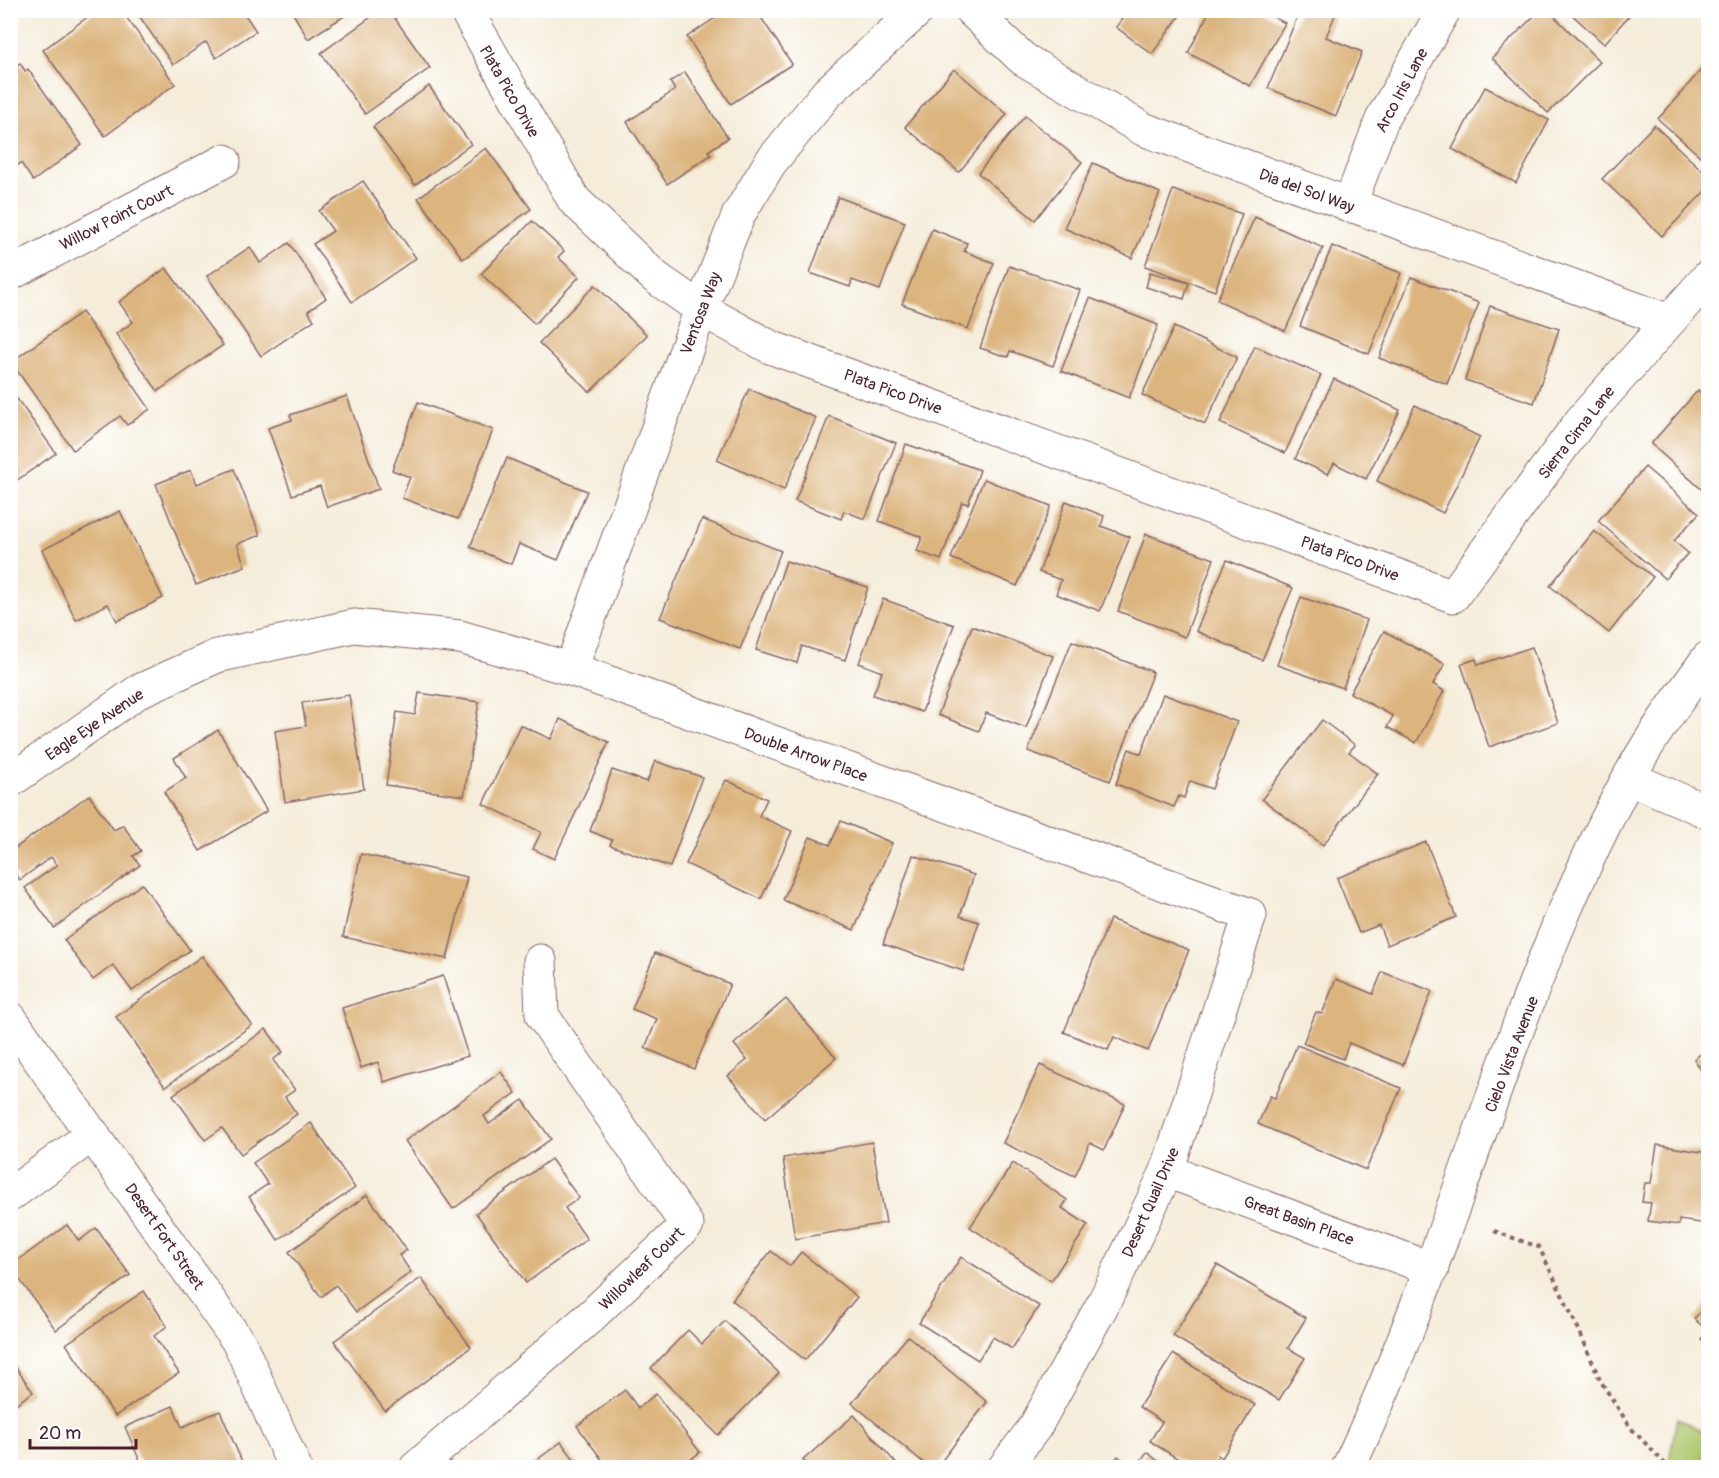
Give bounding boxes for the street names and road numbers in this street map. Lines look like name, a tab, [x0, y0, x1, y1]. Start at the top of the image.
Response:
street label: Plata Pico Drive	[475, 42, 544, 141]
street label: Arco Iris Lane	[1371, 45, 1433, 136]
street label: Dia del Sol Way	[1256, 164, 1357, 218]
street label: Willow Point Court	[56, 180, 177, 255]
street label: Ventosa Way	[676, 269, 726, 358]
street label: Plata Pico Drive	[841, 365, 945, 419]
street label: Sierra Cima Lane	[1534, 382, 1619, 483]
street label: Plata Pico Drive	[1298, 532, 1402, 586]
street label: Eagle Eye Avenue	[41, 684, 148, 765]
street label: Double Arrow Place	[741, 723, 870, 787]
street label: Cielo Vista Avenue	[1481, 993, 1543, 1115]
street label: Desert Quail Drive	[1118, 1144, 1184, 1260]
street label: Desert Fort Street	[120, 1180, 209, 1294]
street label: Great Basin Place	[1241, 1192, 1357, 1250]
street label: Willowleaf Court	[595, 1223, 689, 1315]

